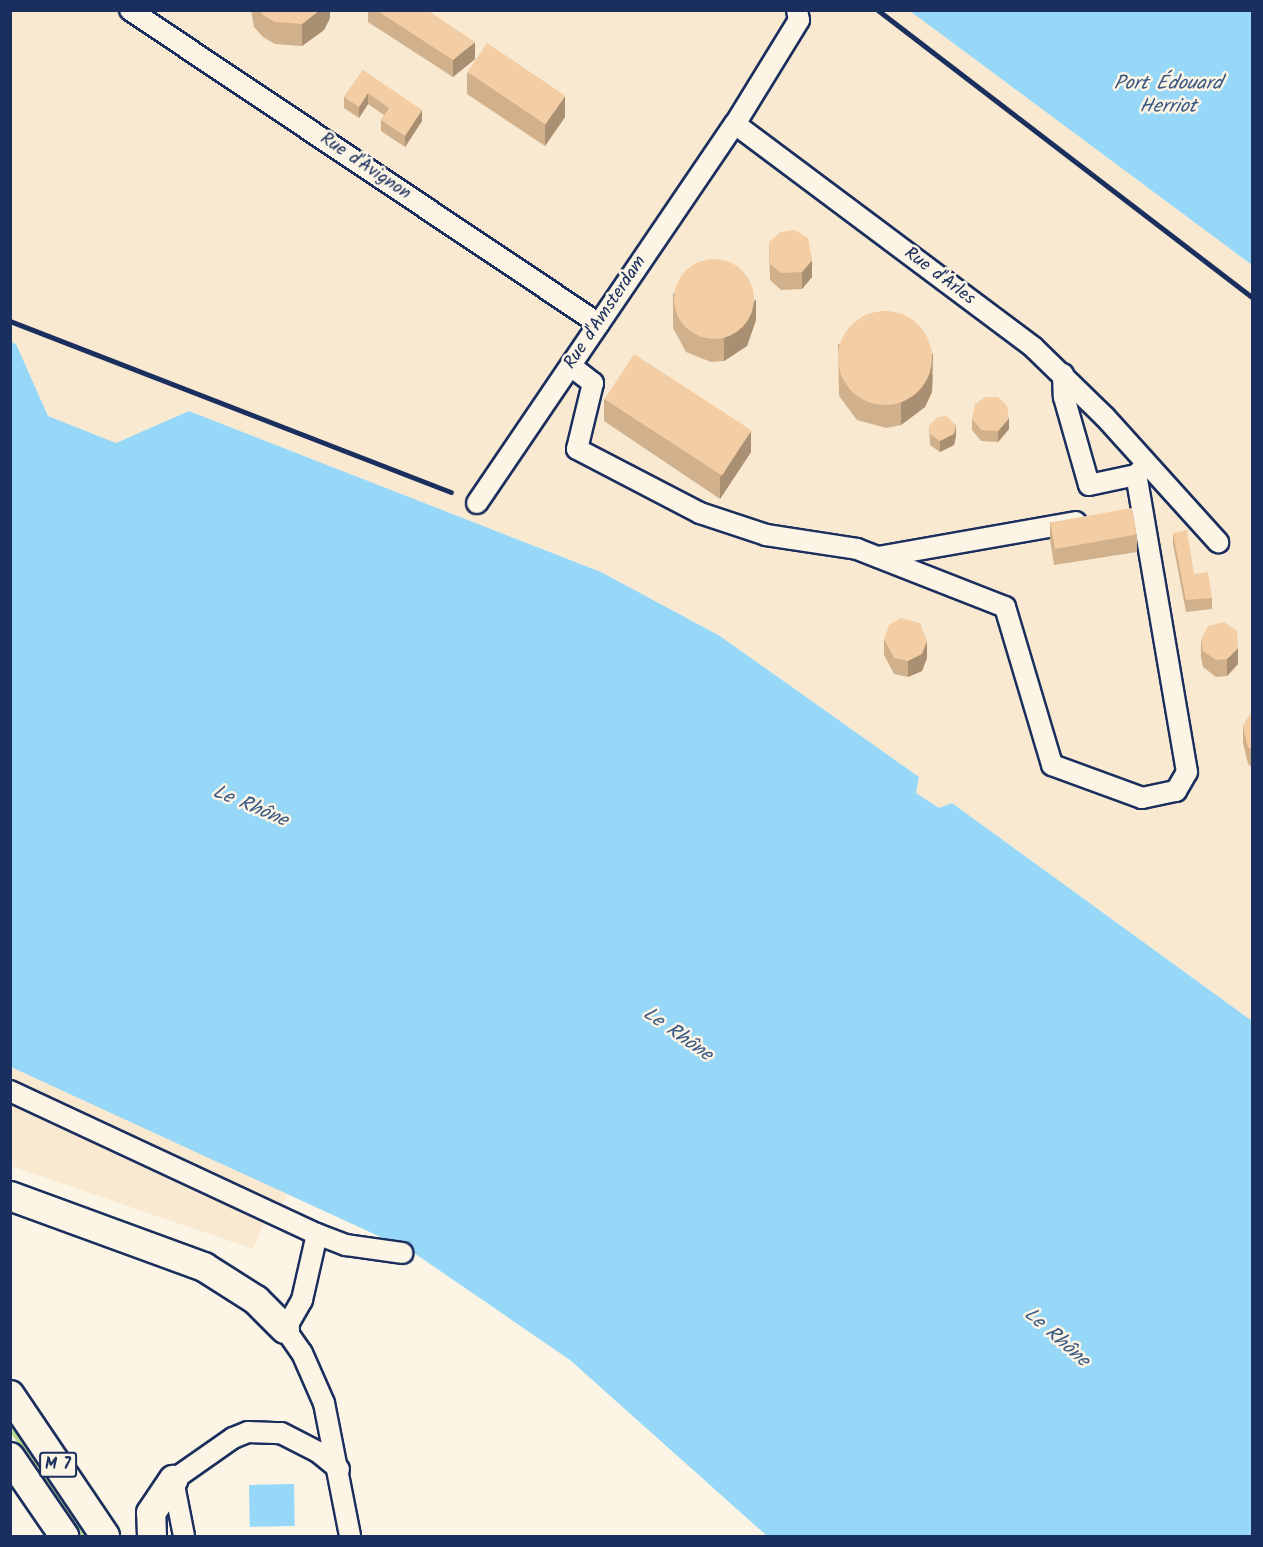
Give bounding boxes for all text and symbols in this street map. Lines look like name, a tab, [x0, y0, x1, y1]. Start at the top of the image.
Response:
water label: Port Édouard Herriot	[1114, 72, 1222, 119]
street label: Rue d'Avignon	[316, 129, 414, 205]
street label: Rue d'Arles	[899, 243, 979, 311]
street label: Rue d'Amsterdam	[560, 252, 652, 374]
water label: Le Rhône	[209, 781, 291, 833]
water label: Le Rhône	[638, 1003, 716, 1067]
water label: Le Rhône	[1018, 1303, 1094, 1373]
road number: M 7	[38, 1452, 78, 1478]

